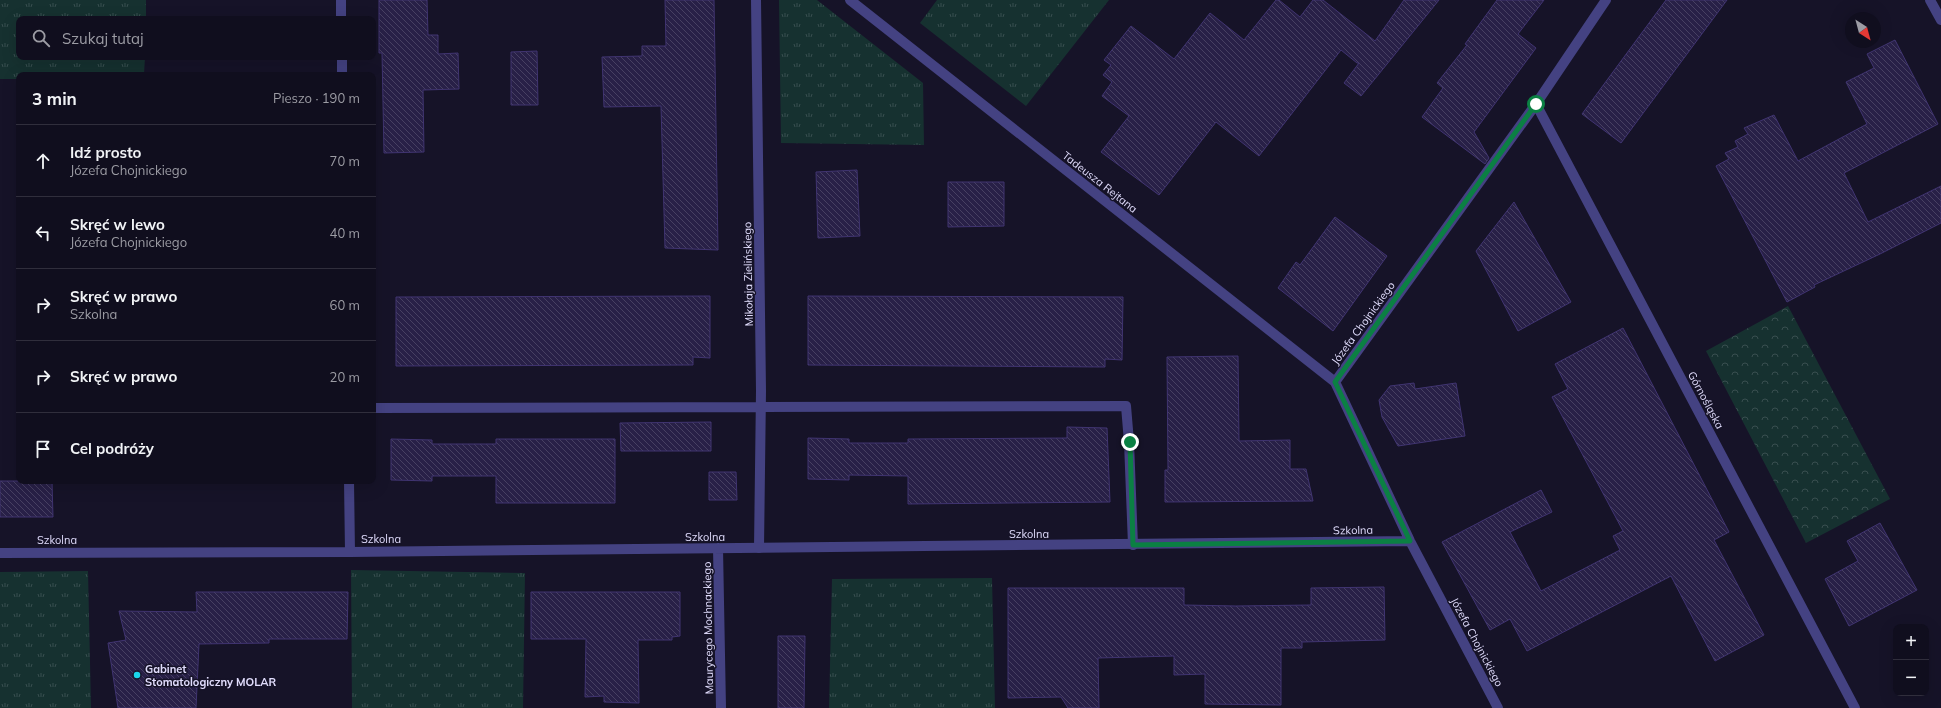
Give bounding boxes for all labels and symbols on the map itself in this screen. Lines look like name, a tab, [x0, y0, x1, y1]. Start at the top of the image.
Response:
north arrow	[1845, 12, 1881, 48]
route start	[1527, 95, 1545, 113]
street label: Tadeusza Rejtana	[1060, 148, 1140, 216]
street label: Mikołaja Zielińskiego	[740, 222, 756, 326]
street label: Józefa Chojnickiego	[1328, 279, 1398, 367]
street label: Górnośląska	[1685, 369, 1727, 431]
route end	[1121, 433, 1139, 451]
street label: Szkolna	[1333, 523, 1373, 537]
street label: Szkolna	[1009, 527, 1049, 541]
street label: Szkolna	[685, 530, 725, 544]
street label: Szkolna	[361, 532, 401, 546]
street label: Szkolna	[37, 533, 77, 547]
street label: Maurycego Mochnackiego	[700, 561, 716, 695]
street label: Józefa Chojnickiego	[1448, 595, 1506, 689]
place label: Gabinet Stomatologiczny MOLAR	[145, 662, 276, 689]
marker: Gabinet Stomatologiczny MOLAR	[132, 670, 142, 680]

